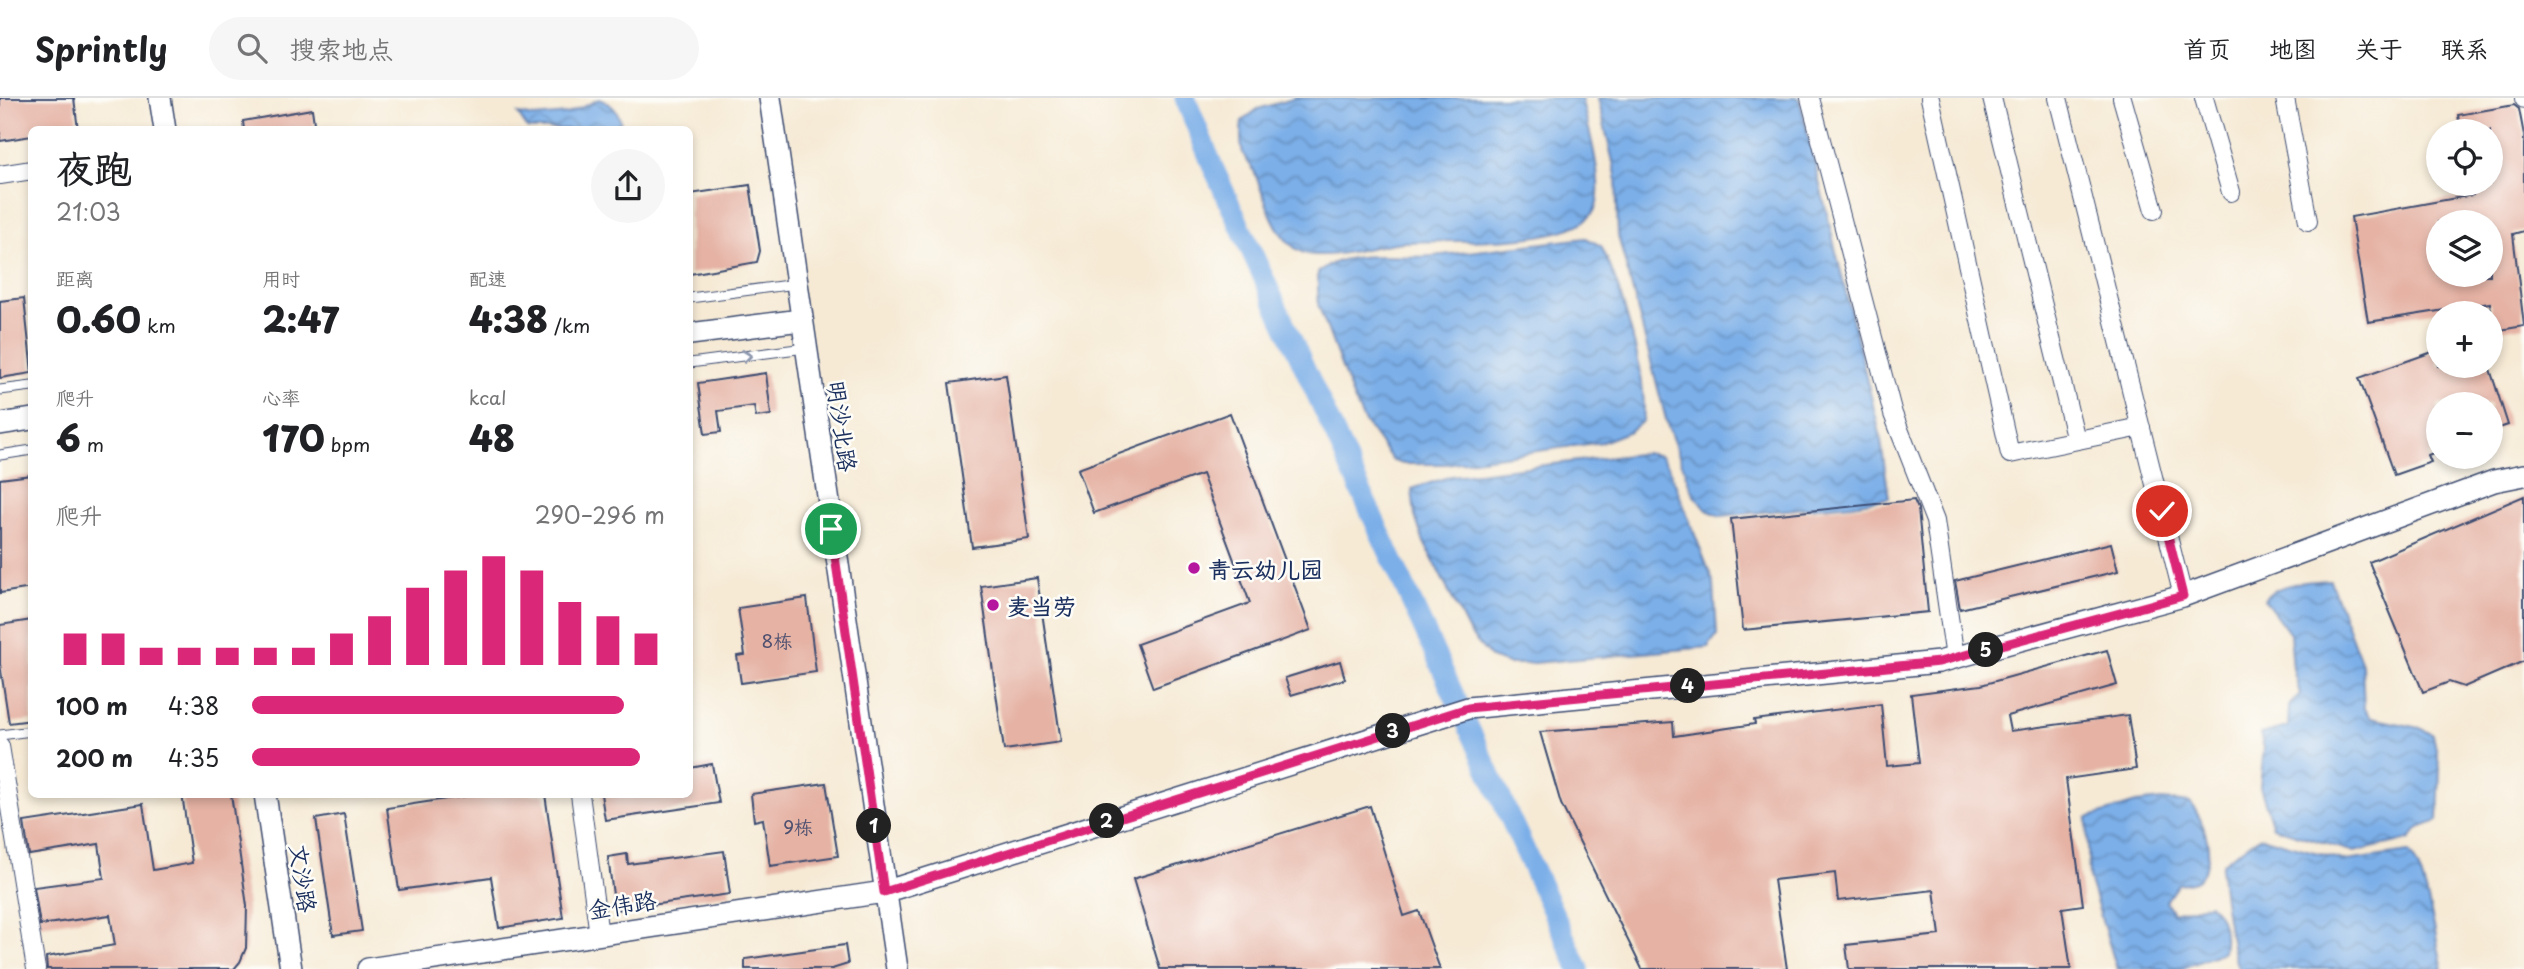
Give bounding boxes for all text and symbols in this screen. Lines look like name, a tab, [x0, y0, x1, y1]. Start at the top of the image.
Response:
search box	[209, 17, 699, 80]
text: Sprintly	[35, 23, 167, 73]
icon: search	[233, 29, 271, 67]
text: 搜索地点	[289, 29, 393, 68]
text: 首页	[2183, 30, 2231, 66]
text: 地图	[2269, 30, 2317, 66]
text: 关于	[2355, 30, 2403, 66]
text: 联系	[2441, 30, 2489, 66]
map controls	[2426, 119, 2503, 469]
button: locate	[2426, 119, 2503, 196]
text: 夜跑	[56, 139, 132, 196]
button: share	[591, 149, 665, 223]
text: 21:03	[56, 194, 121, 229]
button: layers	[2426, 210, 2503, 287]
text: 距离	[56, 264, 94, 292]
text: 用时	[262, 264, 300, 292]
text: 配速	[469, 264, 507, 292]
text: 0.60	[56, 292, 141, 345]
text: 2:47	[262, 292, 339, 345]
text: 4:38	[469, 292, 548, 345]
button: +	[2426, 301, 2503, 378]
text: km	[141, 311, 176, 339]
text: /km	[548, 311, 590, 339]
one-way arrow	[741, 348, 753, 363]
street label: 明沙北路	[819, 378, 867, 474]
text: 爬升	[56, 383, 94, 411]
text: 心率	[262, 383, 300, 411]
text: kcal	[469, 383, 507, 411]
button: −	[2426, 392, 2503, 469]
text: 6	[56, 411, 81, 464]
text: 170	[262, 411, 325, 464]
text: 48	[469, 411, 515, 464]
text: m	[81, 430, 104, 458]
text: bpm	[325, 430, 370, 458]
pin	[2132, 481, 2192, 541]
icon: check	[2143, 492, 2181, 530]
text: 爬升	[56, 497, 102, 532]
text: 290–296 m	[535, 497, 665, 532]
pin	[801, 499, 861, 559]
icon: arrive	[812, 510, 850, 548]
place label: 青云幼儿园	[1208, 551, 1323, 586]
marker: 青云幼儿园	[1186, 560, 1202, 576]
place label: 麦当劳	[1007, 588, 1076, 623]
marker: 麦当劳	[985, 597, 1001, 613]
house number: 8栋	[762, 626, 792, 654]
pin: 5	[1968, 632, 2004, 668]
text: 5	[1979, 635, 1992, 663]
pin: 4	[1670, 668, 1706, 704]
text: 4	[1681, 671, 1694, 699]
text: 100 m	[56, 688, 128, 723]
text: 4:38	[168, 688, 219, 723]
pin: 3	[1376, 714, 1410, 748]
text: 3	[1386, 716, 1399, 744]
text: 200 m	[56, 740, 133, 775]
text: 4:35	[168, 740, 219, 775]
pin: 2	[1090, 804, 1124, 838]
text: 2	[1100, 806, 1113, 834]
pin: 1	[856, 808, 892, 844]
text: 1	[869, 811, 878, 839]
house number: 9栋	[783, 812, 813, 840]
street label: 文沙路	[282, 841, 326, 915]
street label: 金伟路	[585, 881, 659, 927]

